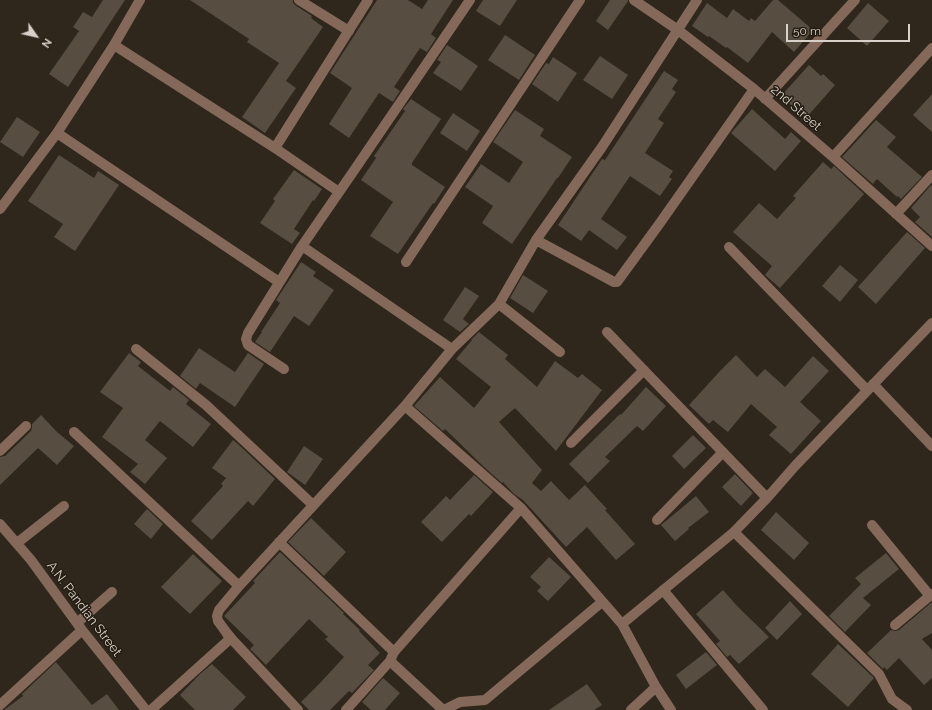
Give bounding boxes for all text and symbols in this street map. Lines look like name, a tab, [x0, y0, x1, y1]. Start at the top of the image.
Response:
north arrow	[16, 16, 56, 56]
scale bar	[788, 16, 912, 42]
text: 50 m	[793, 24, 821, 38]
text: N	[39, 36, 54, 50]
street label: 2nd Street	[768, 82, 824, 134]
street label: A.N. Pandian Street	[43, 559, 125, 659]

